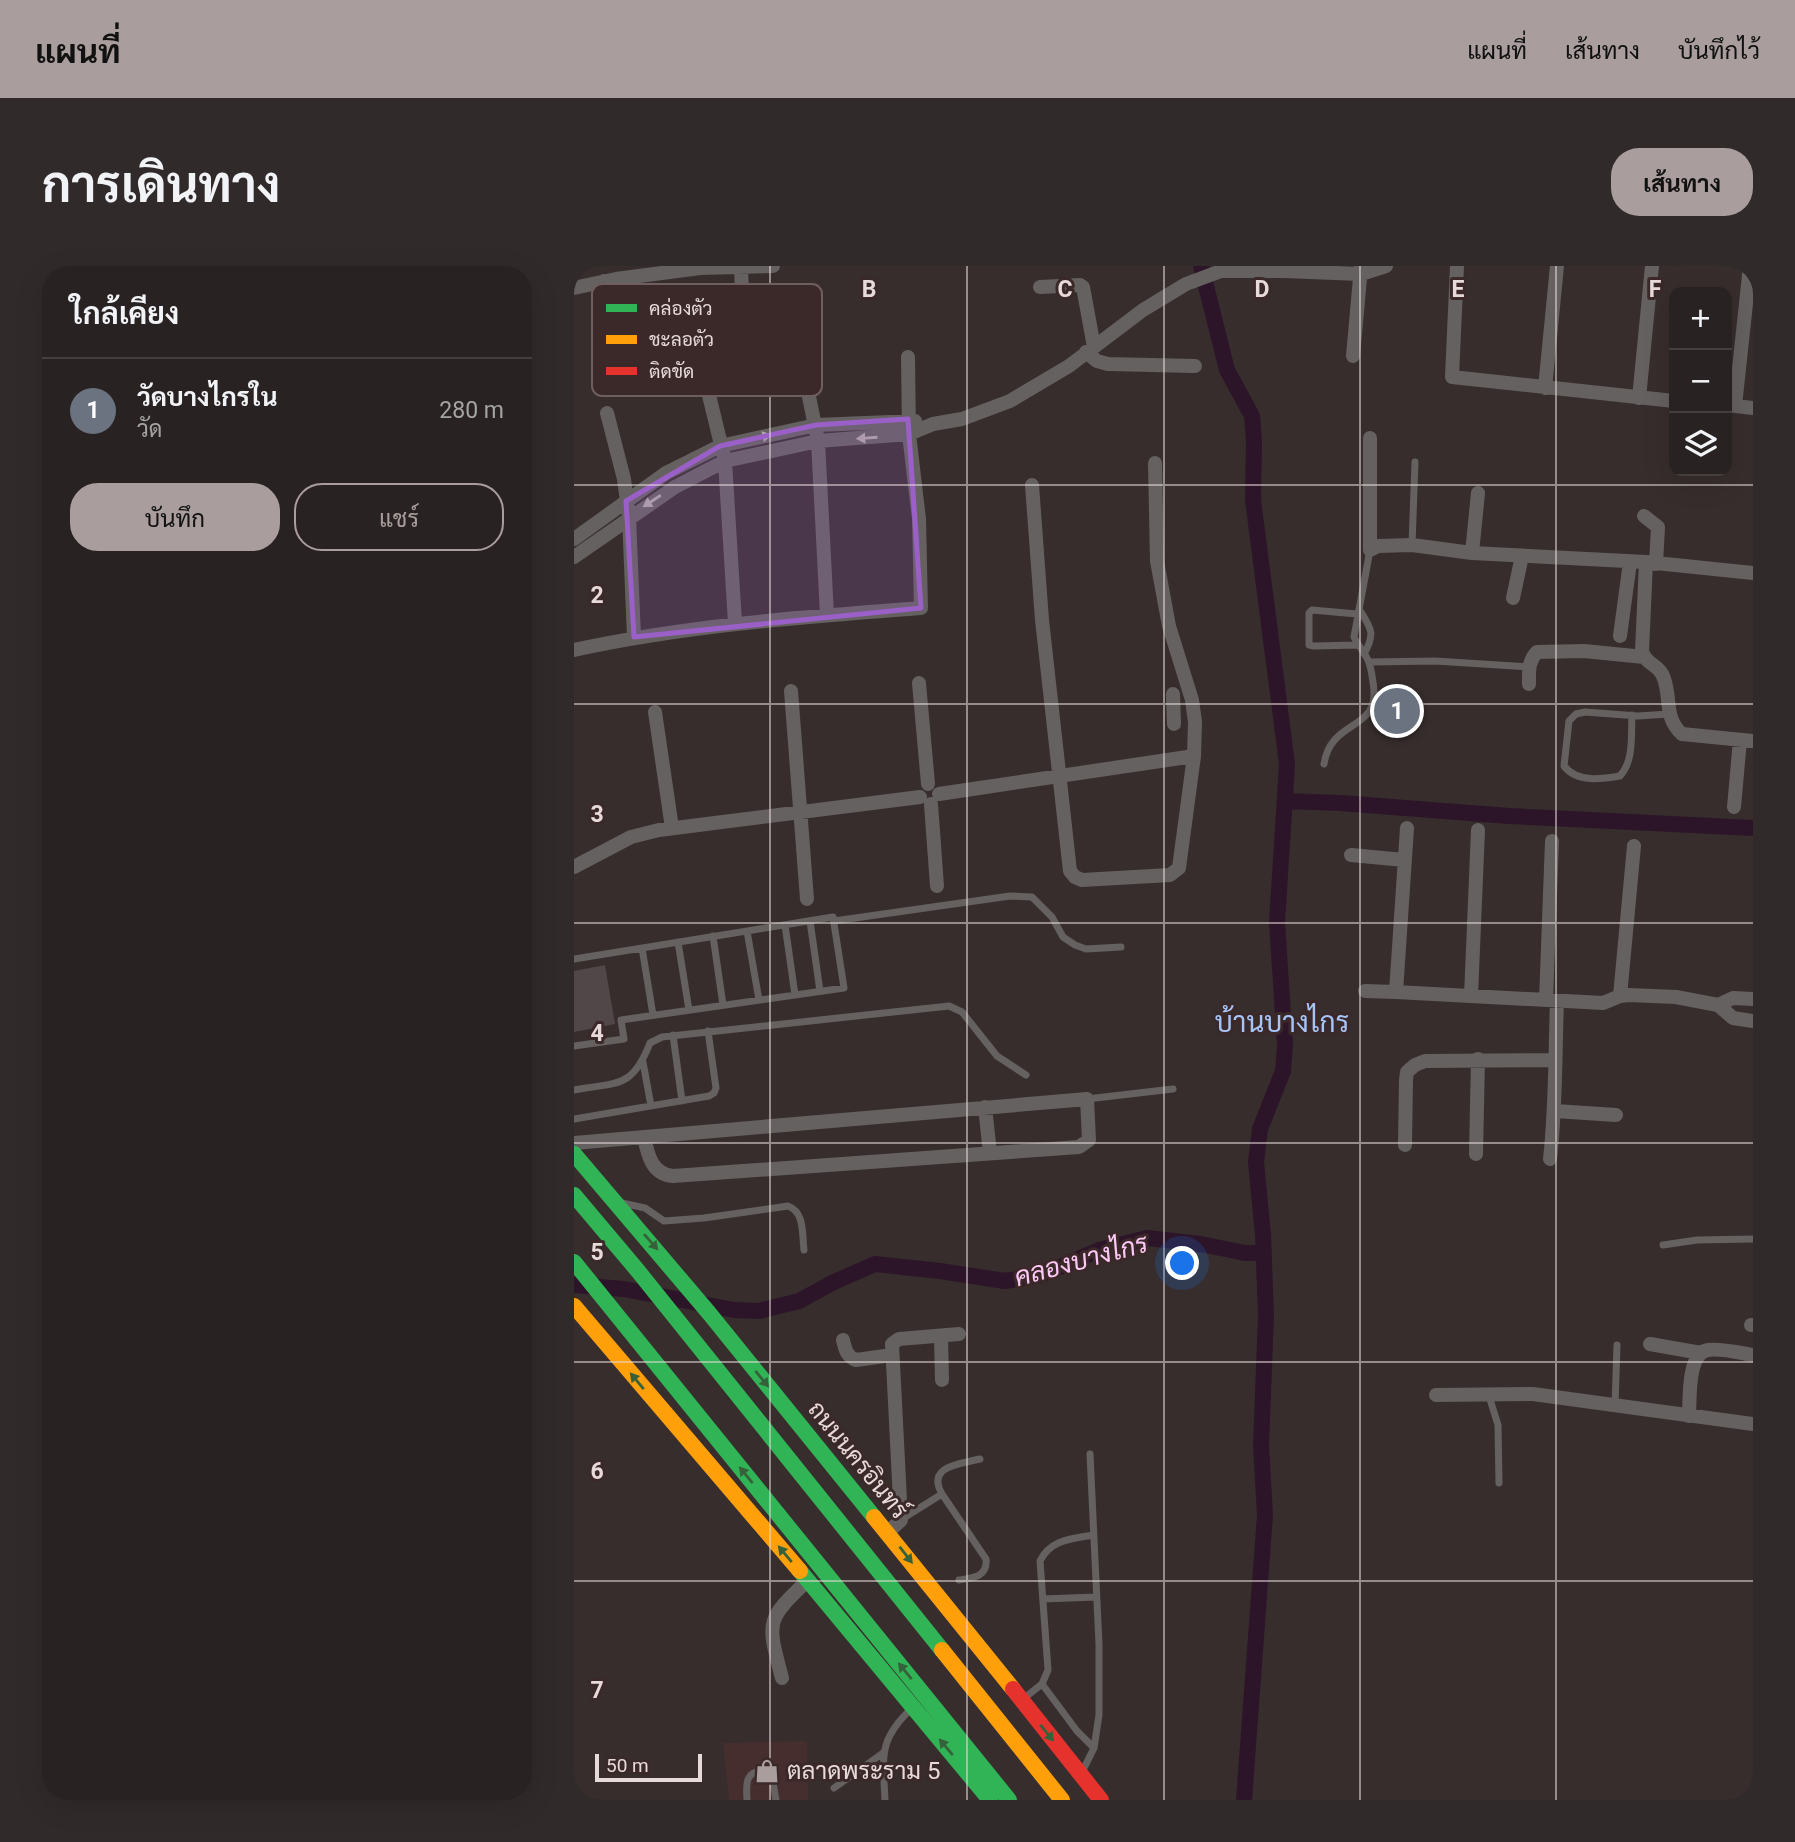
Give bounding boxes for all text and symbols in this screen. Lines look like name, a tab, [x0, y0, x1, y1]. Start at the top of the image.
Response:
text: แผนที่	[35, 32, 121, 71]
text: แผนที่	[1467, 37, 1527, 65]
text: เส้นทาง	[1565, 37, 1640, 65]
text: บันทึกไว้	[1678, 37, 1760, 65]
button: เส้นทาง	[1611, 148, 1753, 216]
text: การเดินทาง	[42, 157, 280, 214]
text: B	[862, 276, 876, 303]
text: C	[1057, 276, 1073, 303]
text: D	[1255, 276, 1269, 303]
text: E	[1452, 276, 1465, 303]
text: F	[1649, 276, 1662, 303]
legend	[592, 284, 822, 396]
map controls	[1669, 287, 1732, 476]
button: +	[1669, 287, 1732, 350]
text: ใกล้เคียง	[70, 296, 179, 331]
text: คล่องตัว	[649, 297, 713, 320]
text: ชะลอตัว	[649, 328, 714, 351]
button: −	[1669, 350, 1732, 413]
text: ติดขัด	[649, 360, 694, 383]
text: วัดบางไกรใน	[137, 382, 278, 412]
text: 1	[86, 397, 100, 424]
text: 280 m	[439, 397, 504, 424]
button: layers	[1669, 413, 1732, 476]
text: วัด	[137, 416, 162, 443]
one-way arrow	[750, 432, 772, 443]
one-way arrow	[856, 433, 878, 444]
button: บันทึก	[70, 483, 280, 551]
button: แชร์	[294, 483, 504, 551]
one-way arrow	[642, 495, 662, 508]
text: 2	[590, 582, 604, 609]
pin: 1	[1374, 685, 1420, 737]
text: 3	[590, 801, 604, 828]
district label: บ้านบางไกร	[1215, 1003, 1349, 1039]
text: 4	[590, 1020, 604, 1047]
water label: คลองบางไกร	[1011, 1226, 1152, 1292]
one-way arrow	[643, 1233, 659, 1251]
text: 5	[590, 1239, 604, 1266]
your location	[1165, 1246, 1199, 1280]
one-way arrow	[755, 1369, 770, 1387]
one-way arrow	[630, 1372, 645, 1389]
street label: ถนนนครอินทร์	[802, 1394, 915, 1524]
text: 6	[590, 1458, 604, 1485]
one-way arrow	[739, 1466, 754, 1484]
one-way arrow	[778, 1545, 793, 1562]
one-way arrow	[899, 1546, 913, 1564]
one-way arrow	[898, 1662, 913, 1679]
text: 7	[590, 1677, 604, 1704]
one-way arrow	[1039, 1725, 1054, 1742]
one-way arrow	[939, 1739, 954, 1756]
scale bar	[595, 1751, 702, 1783]
text: 50 m	[606, 1754, 649, 1777]
shop icon: ตลาดพระราม 5	[753, 1757, 781, 1785]
place label: ตลาดพระราม 5	[787, 1757, 940, 1785]

